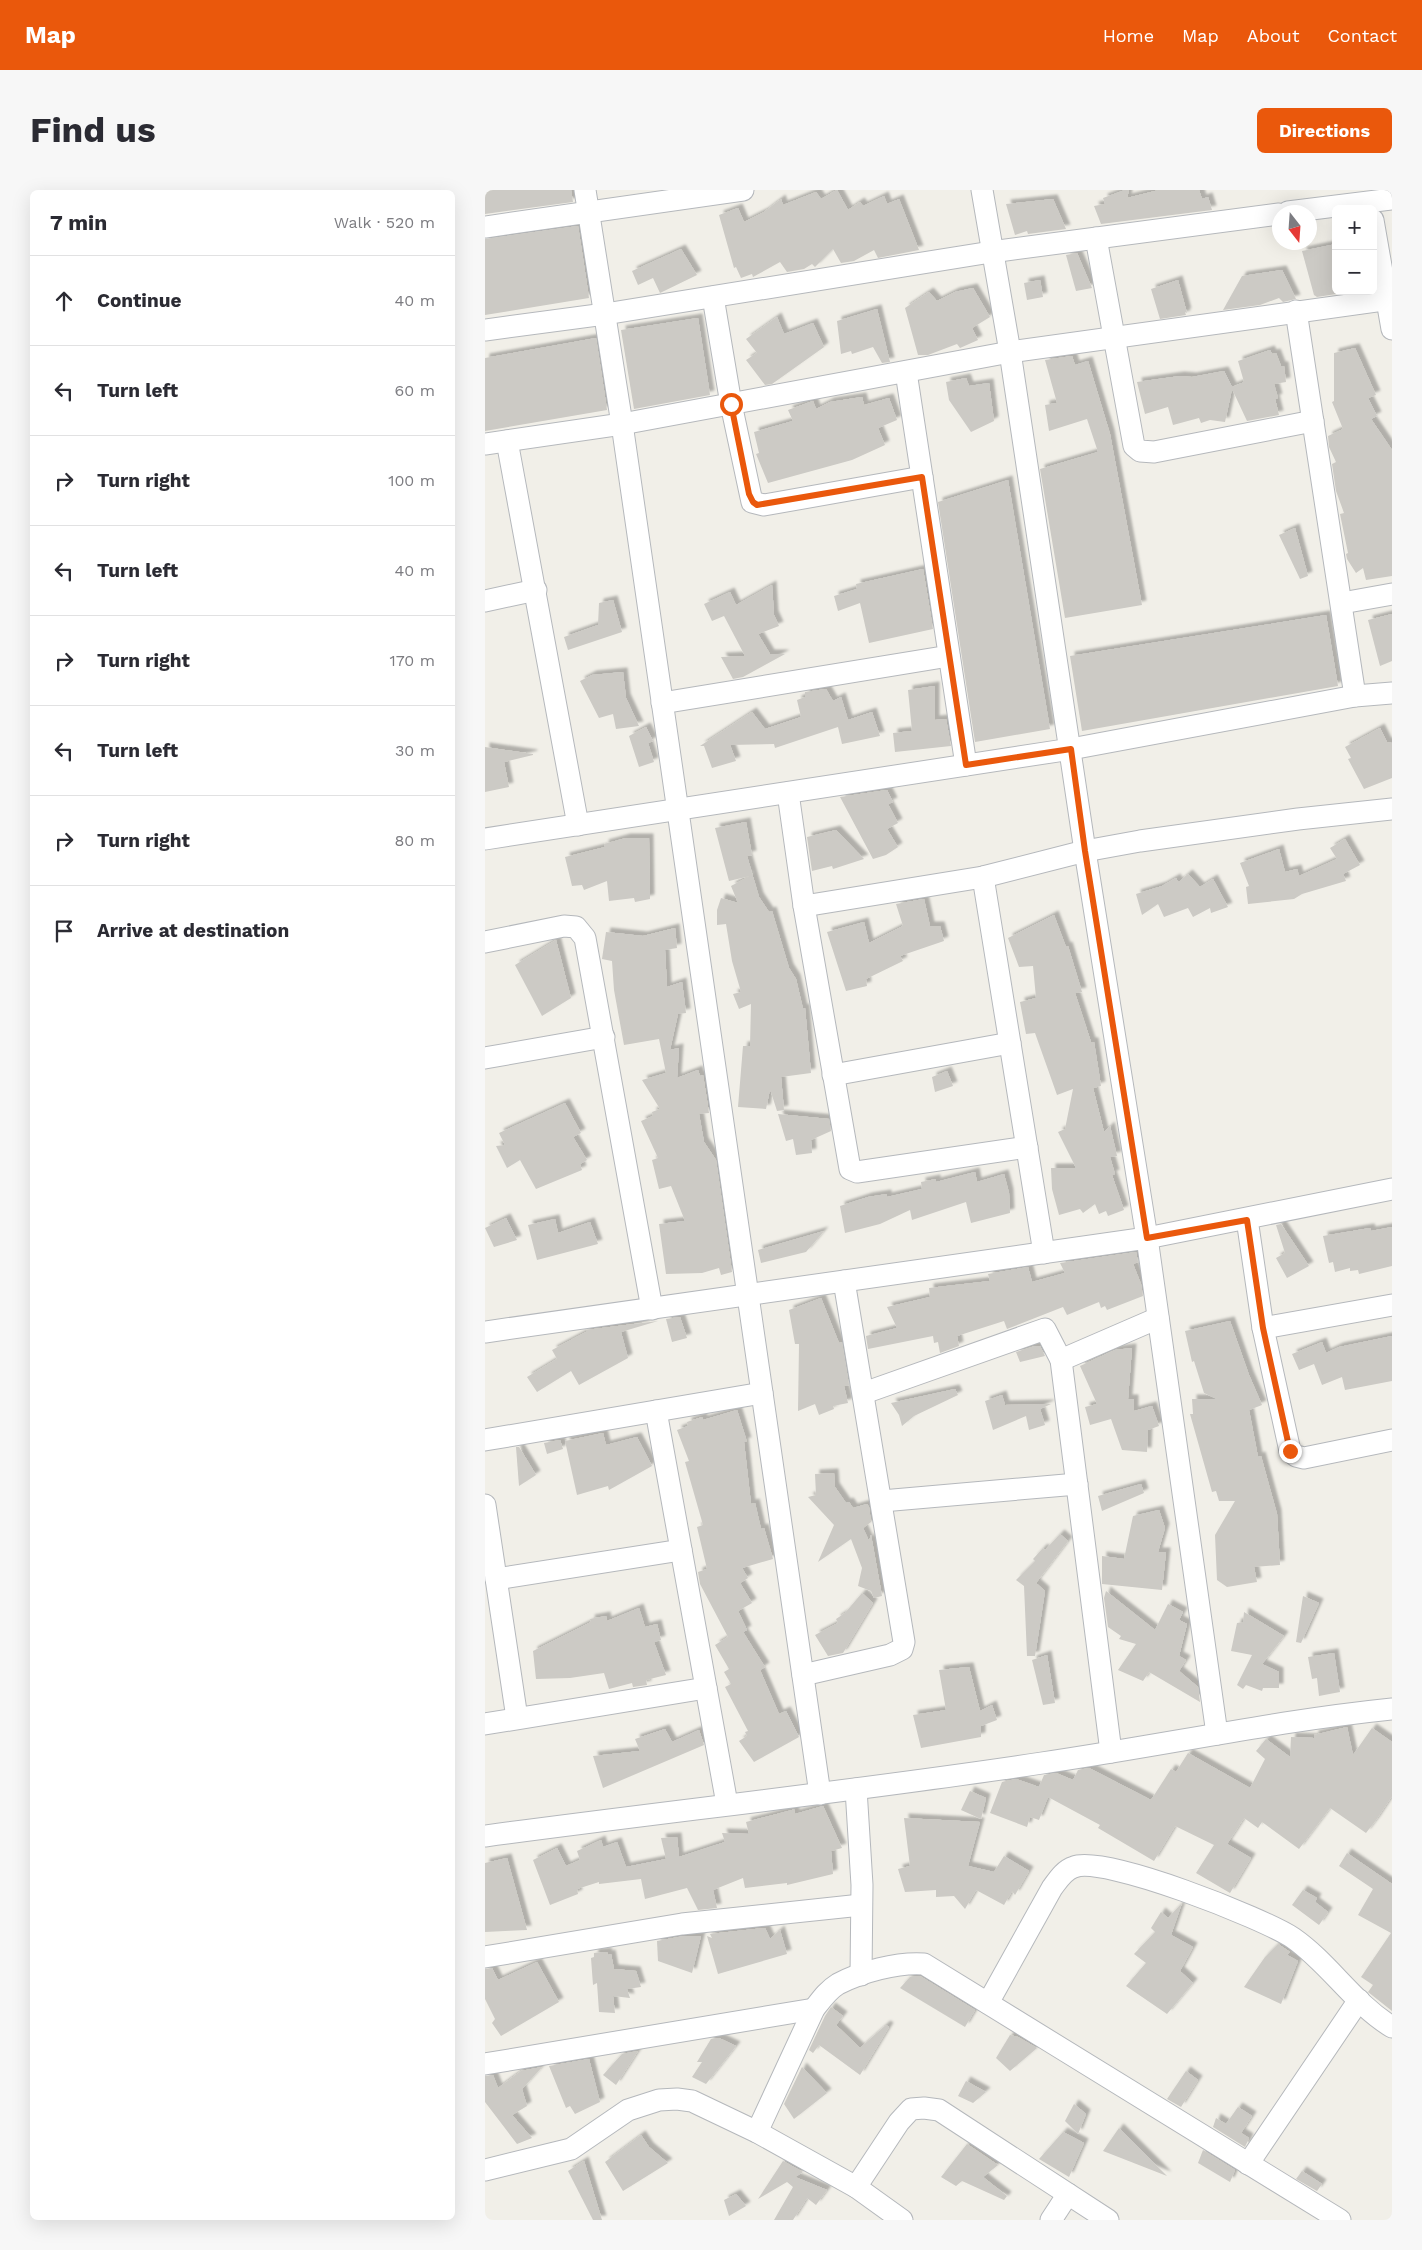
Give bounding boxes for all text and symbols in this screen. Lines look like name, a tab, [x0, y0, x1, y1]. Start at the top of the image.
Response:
text: Map	[25, 21, 76, 49]
text: Home	[1103, 25, 1154, 46]
text: Map	[1182, 25, 1219, 46]
text: About	[1247, 25, 1299, 46]
text: Contact	[1327, 25, 1397, 46]
button: Directions	[1257, 108, 1392, 153]
text: Find us	[30, 109, 156, 151]
north arrow	[1272, 205, 1317, 250]
map controls	[1332, 205, 1377, 295]
button: +	[1332, 205, 1377, 250]
text: 7 min	[50, 210, 107, 235]
text: Walk · 520 m	[334, 213, 435, 232]
button: −	[1332, 250, 1377, 295]
icon: ahead	[50, 287, 78, 315]
text: Continue	[97, 289, 181, 312]
text: 40 m	[395, 291, 435, 310]
icon: left	[50, 377, 78, 405]
text: Turn left	[97, 379, 178, 402]
text: 60 m	[395, 381, 435, 400]
route start	[720, 393, 743, 416]
icon: right	[50, 467, 78, 495]
text: Turn right	[97, 469, 190, 492]
text: 100 m	[388, 471, 435, 490]
icon: left	[50, 557, 78, 585]
text: Turn left	[97, 559, 178, 582]
text: 40 m	[395, 561, 435, 580]
icon: right	[50, 647, 78, 675]
text: Turn right	[97, 649, 190, 672]
text: 170 m	[389, 651, 435, 670]
icon: left	[50, 737, 78, 765]
text: Turn left	[97, 739, 178, 762]
text: 30 m	[395, 741, 435, 760]
icon: right	[50, 827, 78, 855]
text: Turn right	[97, 829, 190, 852]
text: 80 m	[394, 831, 435, 850]
icon: arrive	[50, 917, 78, 945]
text: Arrive at destination	[97, 919, 289, 942]
route end	[1279, 1440, 1302, 1463]

